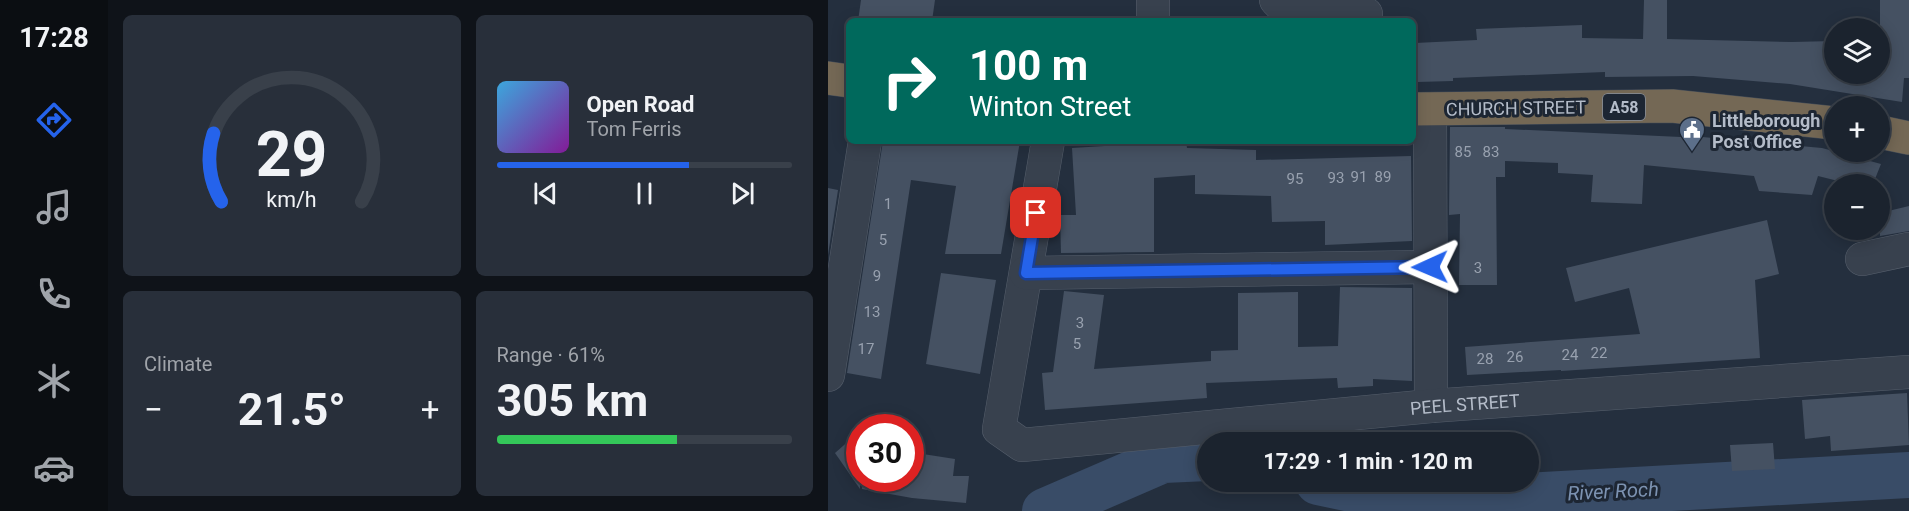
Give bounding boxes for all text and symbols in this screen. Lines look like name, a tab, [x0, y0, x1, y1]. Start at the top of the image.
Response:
map controls	[1824, 18, 1890, 240]
button: layers	[1824, 18, 1890, 84]
text: 17:28	[19, 22, 89, 54]
text: 100 m	[969, 41, 1088, 90]
icon: right	[870, 42, 948, 120]
text: Winton Street	[969, 91, 1131, 123]
text: Open Road	[587, 92, 694, 117]
road number: A58	[1603, 94, 1645, 120]
street label: CHURCH STREET	[1446, 96, 1587, 120]
button: +	[1824, 96, 1890, 162]
icon: directions	[33, 99, 75, 141]
place label: Littleborough Post Office	[1712, 110, 1820, 152]
public building icon: Littleborough Post Office	[1677, 115, 1707, 153]
text: Tom Ferris	[587, 117, 682, 141]
text: 29	[256, 119, 328, 192]
house number: 85	[1455, 143, 1471, 161]
house number: 83	[1483, 143, 1499, 161]
house number: 91	[1351, 168, 1367, 186]
house number: 89	[1375, 168, 1391, 186]
house number: 93	[1328, 169, 1344, 187]
house number: 95	[1287, 170, 1303, 188]
button: −	[1824, 174, 1890, 240]
icon: previous	[529, 177, 562, 210]
icon: pause	[628, 177, 661, 210]
icon: next	[726, 177, 759, 210]
icon: music	[33, 186, 75, 228]
pin	[1010, 187, 1061, 238]
text: km/h	[267, 188, 317, 213]
house number: 1	[884, 195, 892, 213]
icon: arrive	[1019, 196, 1052, 229]
house number: 5	[879, 231, 887, 249]
position arrow	[1398, 235, 1462, 299]
house number: 3	[1474, 259, 1482, 277]
house number: 9	[873, 267, 881, 285]
icon: phone	[33, 273, 75, 315]
house number: 13	[864, 303, 880, 321]
house number: 3	[1076, 314, 1084, 332]
house number: 5	[1073, 335, 1081, 353]
house number: 17	[858, 340, 874, 358]
text: Range · 61%	[497, 343, 605, 367]
house number: 22	[1591, 344, 1607, 362]
house number: 24	[1562, 346, 1579, 364]
house number: 26	[1507, 348, 1523, 366]
house number: 28	[1477, 350, 1493, 368]
text: Climate	[144, 352, 212, 376]
icon: climate	[33, 360, 75, 402]
text: 305 km	[497, 374, 648, 427]
text: 21.5°	[238, 383, 346, 436]
street label: PEEL STREET	[1409, 389, 1521, 418]
text: −	[144, 390, 163, 429]
text: +	[421, 390, 440, 429]
speed limit sign: 30	[846, 414, 924, 492]
icon: car	[33, 447, 75, 489]
text: 17:29 · 1 min · 120 m	[1263, 449, 1473, 474]
water label: River Roch	[1567, 477, 1659, 505]

